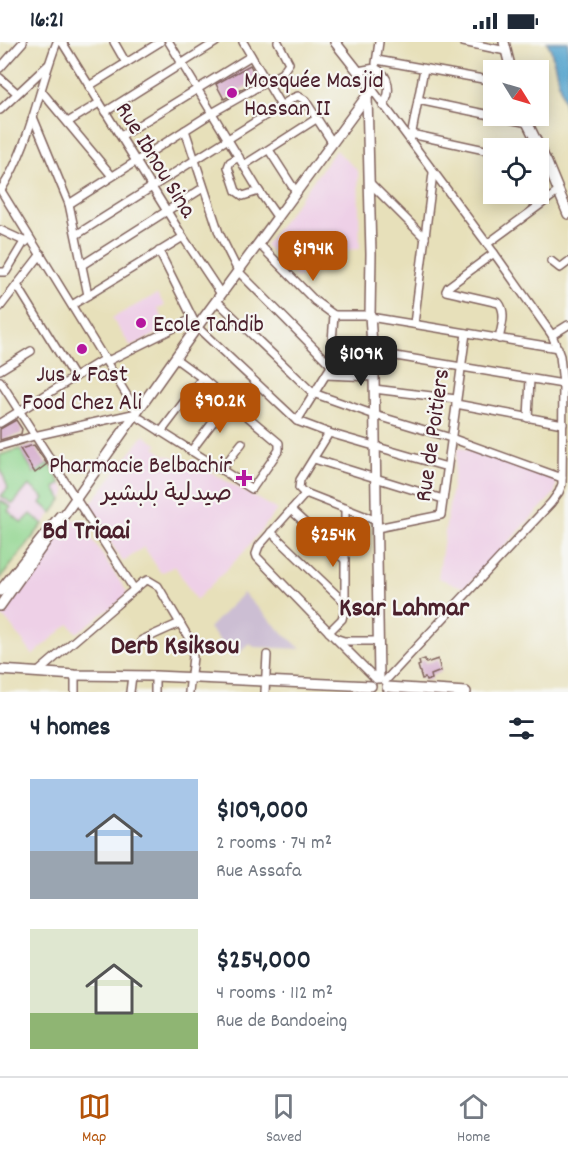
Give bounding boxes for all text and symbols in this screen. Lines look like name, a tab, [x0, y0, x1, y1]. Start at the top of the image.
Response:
text: 16:21	[30, 6, 64, 37]
north arrow	[483, 60, 549, 126]
map controls	[483, 60, 549, 204]
place label: Mosquée Masjid Hassan II	[244, 65, 384, 127]
marker: Mosquée Masjid Hassan II	[225, 86, 239, 100]
street label: Rue Ibnou Sina	[105, 96, 204, 226]
button: locate	[483, 138, 549, 204]
pin: $194K	[271, 231, 355, 282]
text: $194K	[292, 236, 334, 264]
place label: Ecole Tahdib	[153, 309, 264, 343]
marker: Ecole Tahdib	[134, 316, 148, 330]
pin: $109K	[319, 336, 403, 387]
text: $109K	[339, 341, 383, 369]
marker: Jus & Fast Food Chez Ali	[75, 342, 89, 356]
place label: Jus & Fast Food Chez Ali	[22, 359, 142, 421]
street label: Rue de Poitiers	[408, 367, 460, 504]
pin: $90.2K	[171, 383, 269, 434]
text: $90.2K	[194, 388, 246, 416]
place label: Pharmacie Belbachir صيدلية بلبشير	[49, 450, 232, 512]
marker: Pharmacie Belbachir صيدلية بلبشير	[237, 471, 251, 485]
district label: Bd Triaai	[42, 513, 130, 552]
pin: $254K	[291, 517, 375, 568]
text: $254K	[310, 522, 356, 550]
district label: Ksar Lahmar	[339, 590, 470, 629]
district label: Derb Ksiksou	[111, 628, 239, 667]
text: 4 homes	[30, 710, 110, 747]
icon: filters	[505, 712, 538, 745]
text: $109,000	[216, 793, 308, 830]
icon: home	[78, 803, 150, 875]
text: 2 rooms · 74 m²	[216, 830, 332, 858]
text: Rue Assafa	[216, 858, 301, 886]
text: $254,000	[216, 943, 311, 980]
icon: home	[78, 953, 150, 1025]
text: 4 rooms · 112 m²	[216, 980, 333, 1008]
text: Rue de Bandoeing	[216, 1008, 347, 1036]
tab: Map	[78, 1090, 111, 1149]
tab: Saved	[266, 1090, 302, 1149]
tab: Home	[457, 1090, 490, 1149]

